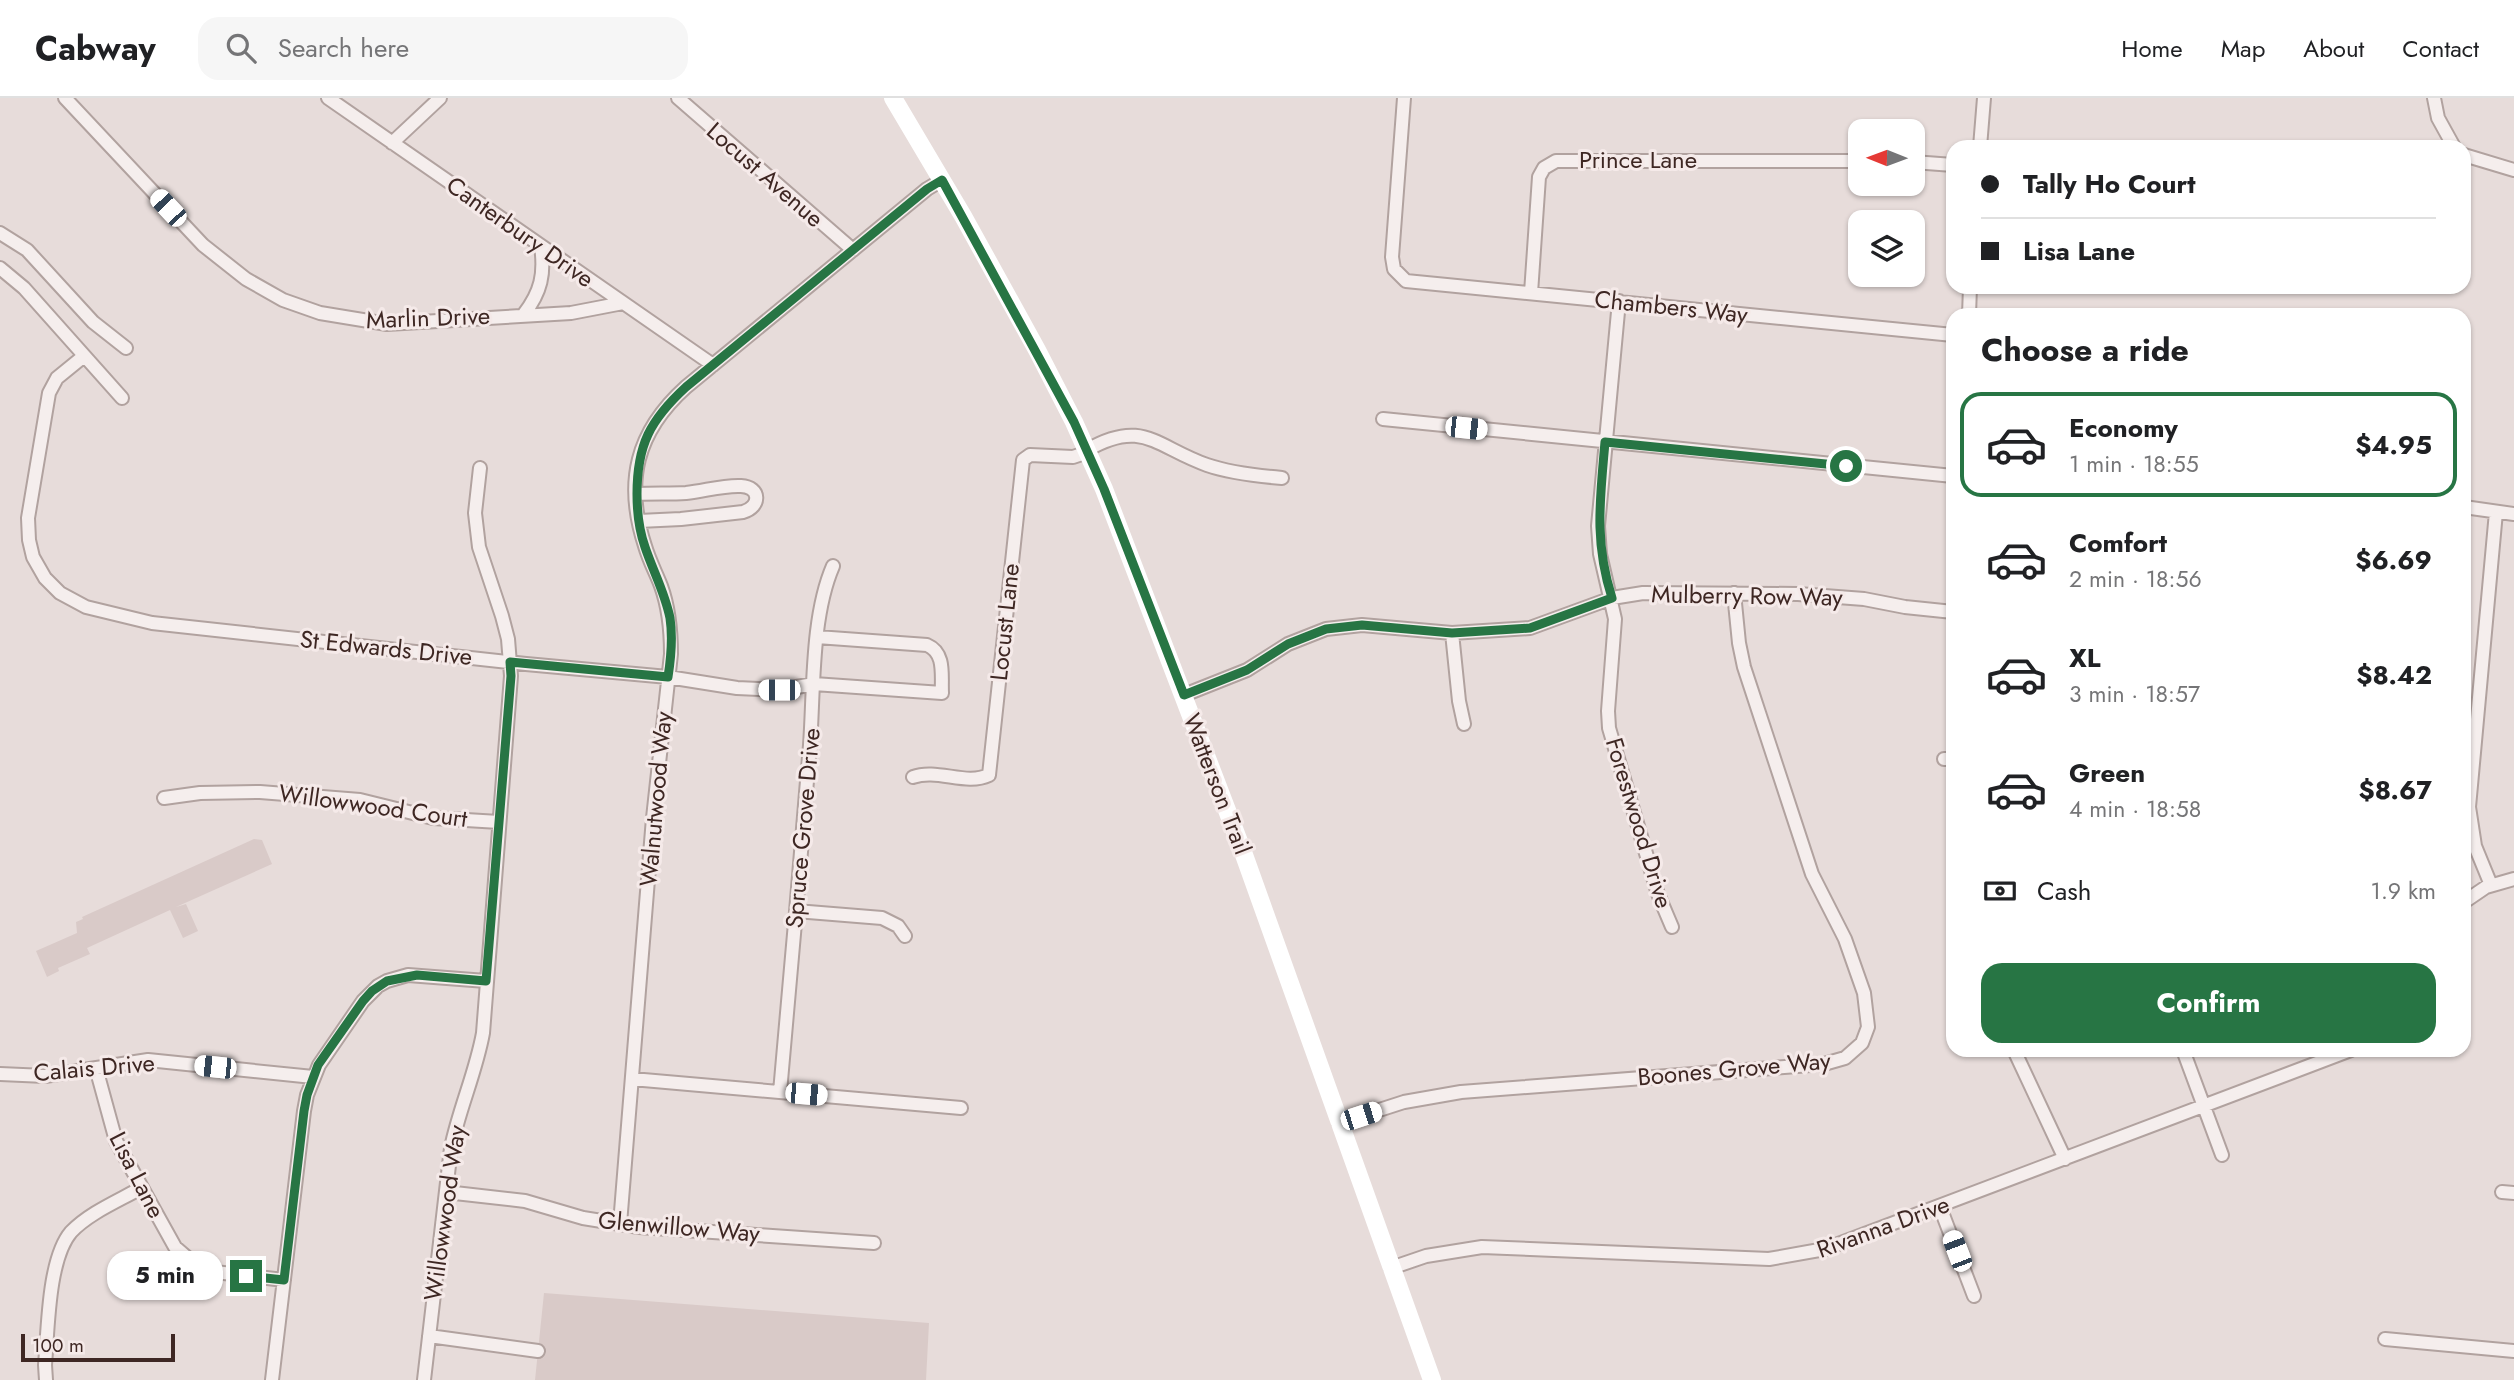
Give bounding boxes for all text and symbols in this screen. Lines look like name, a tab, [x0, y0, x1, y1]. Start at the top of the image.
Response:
search box	[198, 17, 688, 80]
text: Cabway	[35, 25, 156, 72]
icon: search	[222, 29, 260, 67]
text: Search here	[278, 29, 409, 67]
text: Home	[2121, 31, 2183, 66]
text: Map	[2221, 31, 2265, 66]
text: About	[2303, 31, 2364, 66]
text: Contact	[2402, 31, 2479, 66]
street label: Locust Avenue	[699, 114, 832, 236]
north arrow	[1848, 119, 1925, 196]
map controls	[1848, 119, 1925, 287]
street label: Prince Lane	[1579, 142, 1697, 177]
text: Tally Ho Court	[2023, 165, 2195, 203]
street label: Canterbury Drive	[439, 168, 601, 296]
car	[146, 185, 191, 231]
button: layers	[1848, 210, 1925, 287]
text: Lisa Lane	[2023, 232, 2135, 270]
street label: Chambers Way	[1593, 281, 1750, 332]
street label: Marlin Drive	[365, 298, 491, 337]
text: Choose a ride	[1981, 327, 2189, 373]
text: Economy	[2069, 409, 2178, 447]
icon: car	[1985, 413, 2048, 476]
car	[1445, 415, 1488, 441]
text: $4.95	[2355, 426, 2432, 464]
text: 1 min · 18:55	[2069, 447, 2199, 481]
route start	[1830, 450, 1862, 482]
text: Comfort	[2069, 524, 2167, 562]
icon: car	[1985, 528, 2048, 591]
text: $6.69	[2355, 541, 2432, 579]
street label: Locust Lane	[981, 561, 1028, 682]
text: 2 min · 18:56	[2069, 562, 2202, 596]
street label: Mulberry Row Way	[1651, 576, 1844, 615]
street label: St Edwards Drive	[298, 621, 474, 674]
text: XL	[2069, 639, 2101, 677]
icon: car	[1985, 643, 2048, 706]
text: $8.42	[2356, 656, 2432, 694]
text: 3 min · 18:57	[2069, 677, 2200, 711]
car	[759, 680, 801, 701]
street label: Watterson Trail	[1175, 708, 1260, 859]
street label: Walnutwood Way	[630, 709, 681, 888]
street label: Spruce Grove Drive	[776, 726, 829, 930]
street label: Forestwood Drive	[1597, 733, 1682, 912]
text: Green	[2069, 754, 2145, 792]
icon: car	[1985, 758, 2048, 821]
text: $8.67	[2358, 771, 2432, 809]
street label: Willowwood Court	[277, 775, 470, 836]
text: 4 min · 18:58	[2069, 792, 2201, 826]
icon: cash	[1981, 872, 2019, 910]
text: Cash	[2037, 872, 2091, 910]
text: 1.9 km	[2371, 874, 2436, 908]
button: Confirm	[1981, 963, 2436, 1043]
street label: Boones Grove Way	[1636, 1043, 1832, 1094]
street label: Calais Drive	[32, 1045, 156, 1090]
car	[194, 1054, 237, 1080]
car	[785, 1082, 828, 1106]
car	[1338, 1100, 1385, 1132]
street label: Willowwood Way	[415, 1122, 474, 1303]
street label: Lisa Lane	[101, 1126, 174, 1224]
street label: Rivanna Drive	[1811, 1186, 1954, 1267]
street label: Glenwillow Way	[597, 1202, 762, 1251]
car	[1940, 1228, 1975, 1274]
callout: 5 min	[106, 1252, 222, 1300]
text: 5 min	[135, 1258, 195, 1292]
route end	[230, 1260, 262, 1292]
scale bar	[21, 1331, 175, 1363]
text: 100 m	[32, 1332, 84, 1359]

